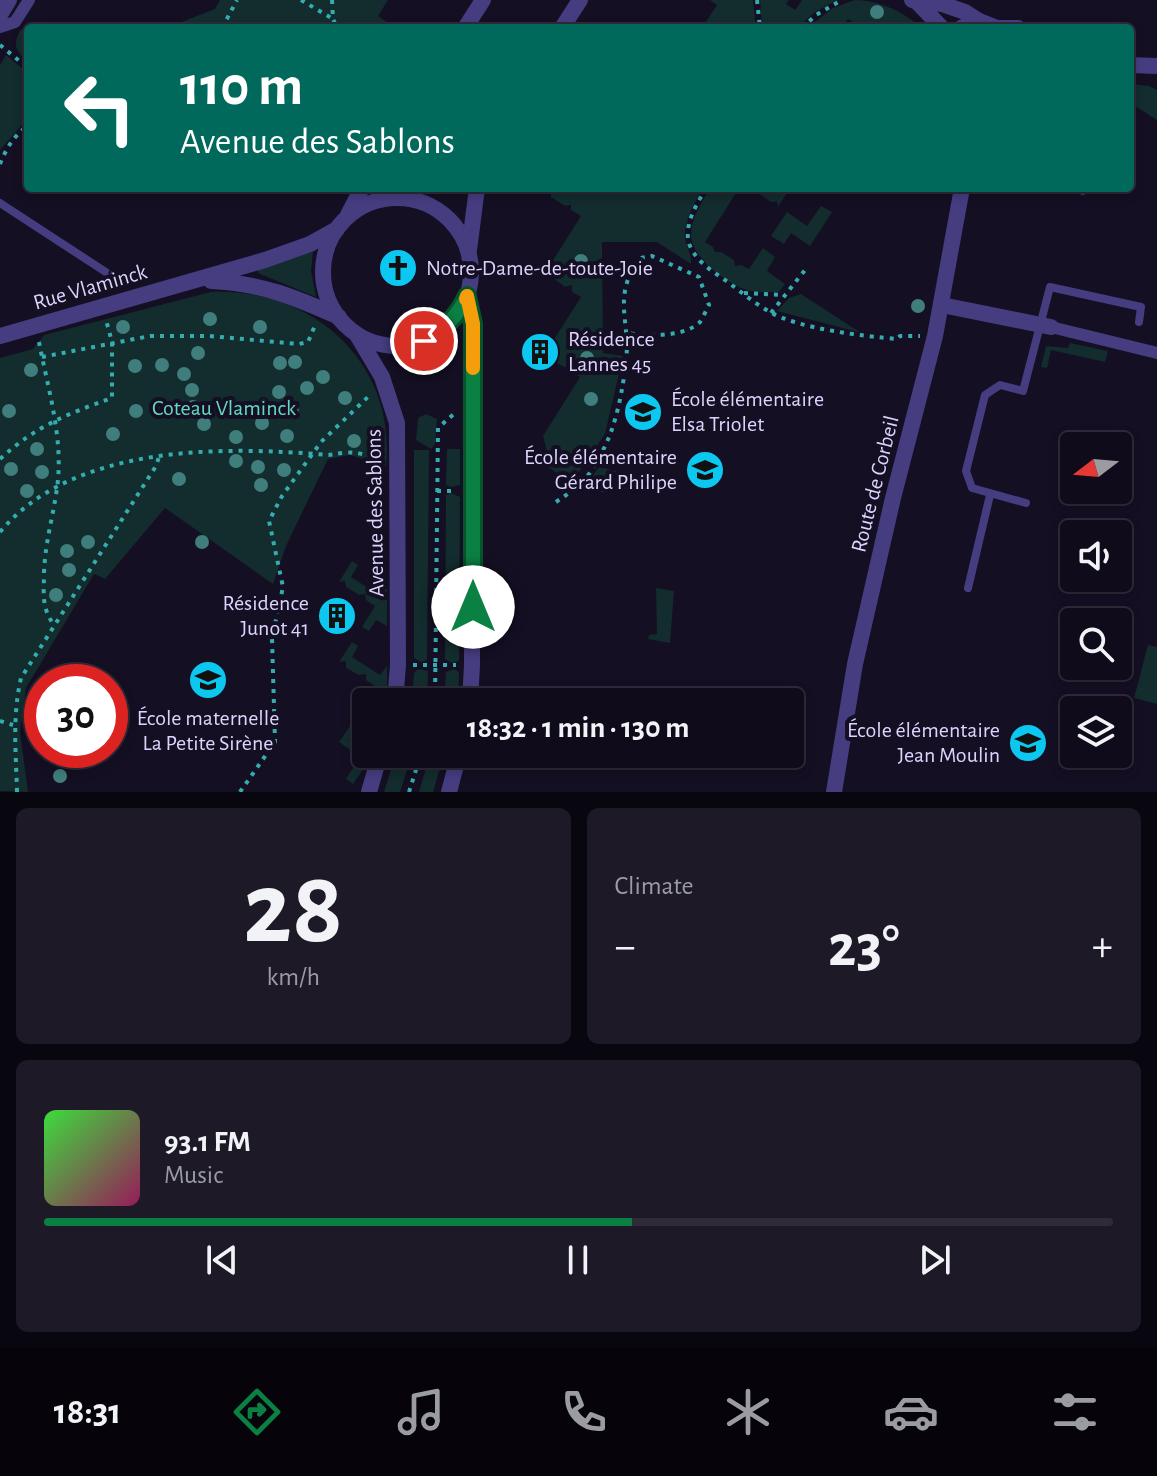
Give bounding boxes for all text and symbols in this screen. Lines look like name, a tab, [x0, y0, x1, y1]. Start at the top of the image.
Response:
icon: left	[48, 56, 152, 160]
text: 110 m	[180, 59, 303, 115]
text: Avenue des Sablons	[180, 124, 455, 160]
church icon: Notre-Dame-de-toute-Joie	[377, 247, 419, 289]
place label: Notre-Dame-de-toute-Joie	[426, 257, 653, 279]
street label: Rue Vlaminck	[31, 260, 149, 314]
pin	[390, 307, 458, 375]
icon: arrive	[402, 319, 446, 363]
place label: Résidence Lannes 45	[568, 328, 655, 375]
building icon: Résidence Lannes 45	[519, 331, 561, 373]
place label: École élémentaire Elsa Triolet	[671, 387, 824, 435]
school or university icon: École élémentaire Elsa Triolet	[622, 391, 664, 433]
park label: Coteau Vlaminck	[152, 397, 296, 419]
street label: Route de Corbeil	[847, 413, 903, 555]
street label: Avenue des Sablons	[363, 429, 387, 597]
north arrow	[1060, 432, 1132, 504]
map controls	[1060, 432, 1132, 768]
place label: École élémentaire Gérard Philipe	[524, 445, 677, 493]
school or university icon: École élémentaire Gérard Philipe	[684, 449, 726, 491]
button: sound	[1060, 520, 1132, 592]
position arrow	[431, 565, 515, 649]
place label: Résidence Junot 41	[222, 592, 309, 639]
building icon: Résidence Junot 41	[316, 595, 358, 637]
button: search	[1060, 608, 1132, 680]
school or university icon: École maternelle La Petite Sirène	[187, 659, 229, 701]
speed limit sign: 30	[24, 664, 128, 768]
button: layers	[1060, 696, 1132, 768]
place label: École maternelle La Petite Sirène	[137, 706, 279, 754]
text: 18:32 · 1 min · 130 m	[467, 713, 689, 743]
place label: École élémentaire Jean Moulin	[847, 718, 1000, 766]
school or university icon: École élémentaire Jean Moulin	[1007, 722, 1049, 764]
text: 28	[243, 858, 343, 962]
text: Climate	[615, 873, 693, 899]
text: 23°	[828, 917, 900, 977]
text: −	[615, 925, 636, 969]
text: +	[1092, 925, 1113, 969]
text: km/h	[266, 964, 320, 990]
text: 93.1 FM	[164, 1127, 251, 1157]
text: Music	[164, 1162, 223, 1188]
icon: previous	[200, 1238, 244, 1282]
icon: pause	[556, 1238, 600, 1282]
icon: next	[913, 1238, 957, 1282]
icon: directions	[229, 1384, 285, 1440]
icon: music	[393, 1384, 449, 1440]
icon: phone	[556, 1384, 612, 1440]
icon: climate	[720, 1384, 776, 1440]
icon: car	[883, 1384, 939, 1440]
icon: filters	[1047, 1384, 1103, 1440]
text: 18:31	[54, 1394, 121, 1430]

